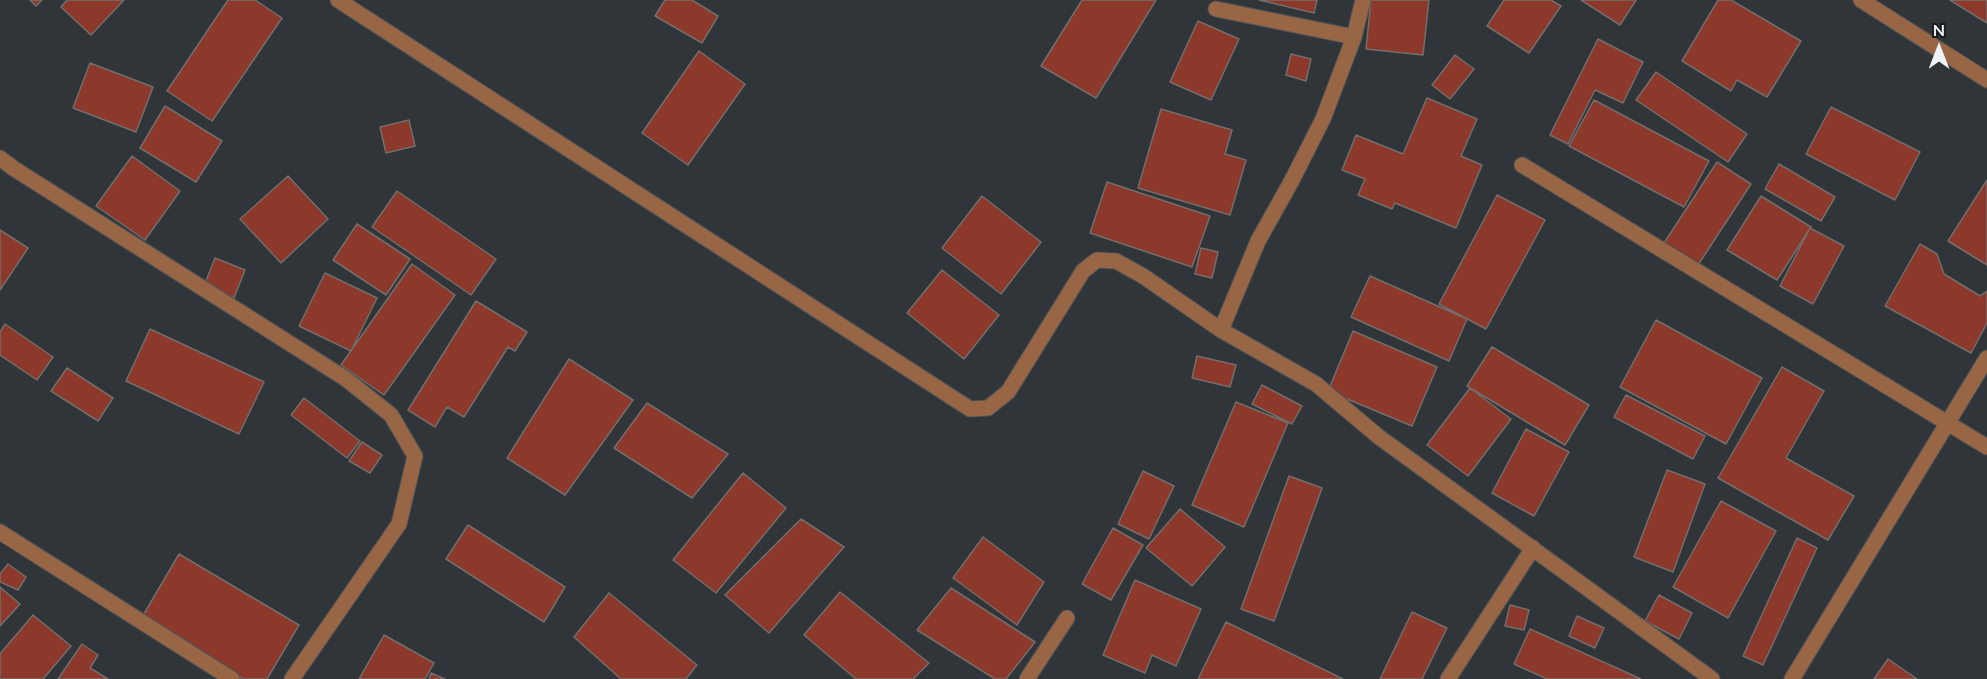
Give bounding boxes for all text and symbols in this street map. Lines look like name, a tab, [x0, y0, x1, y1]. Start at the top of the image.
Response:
north arrow	[1909, 18, 1969, 78]
text: N	[1933, 20, 1945, 39]

